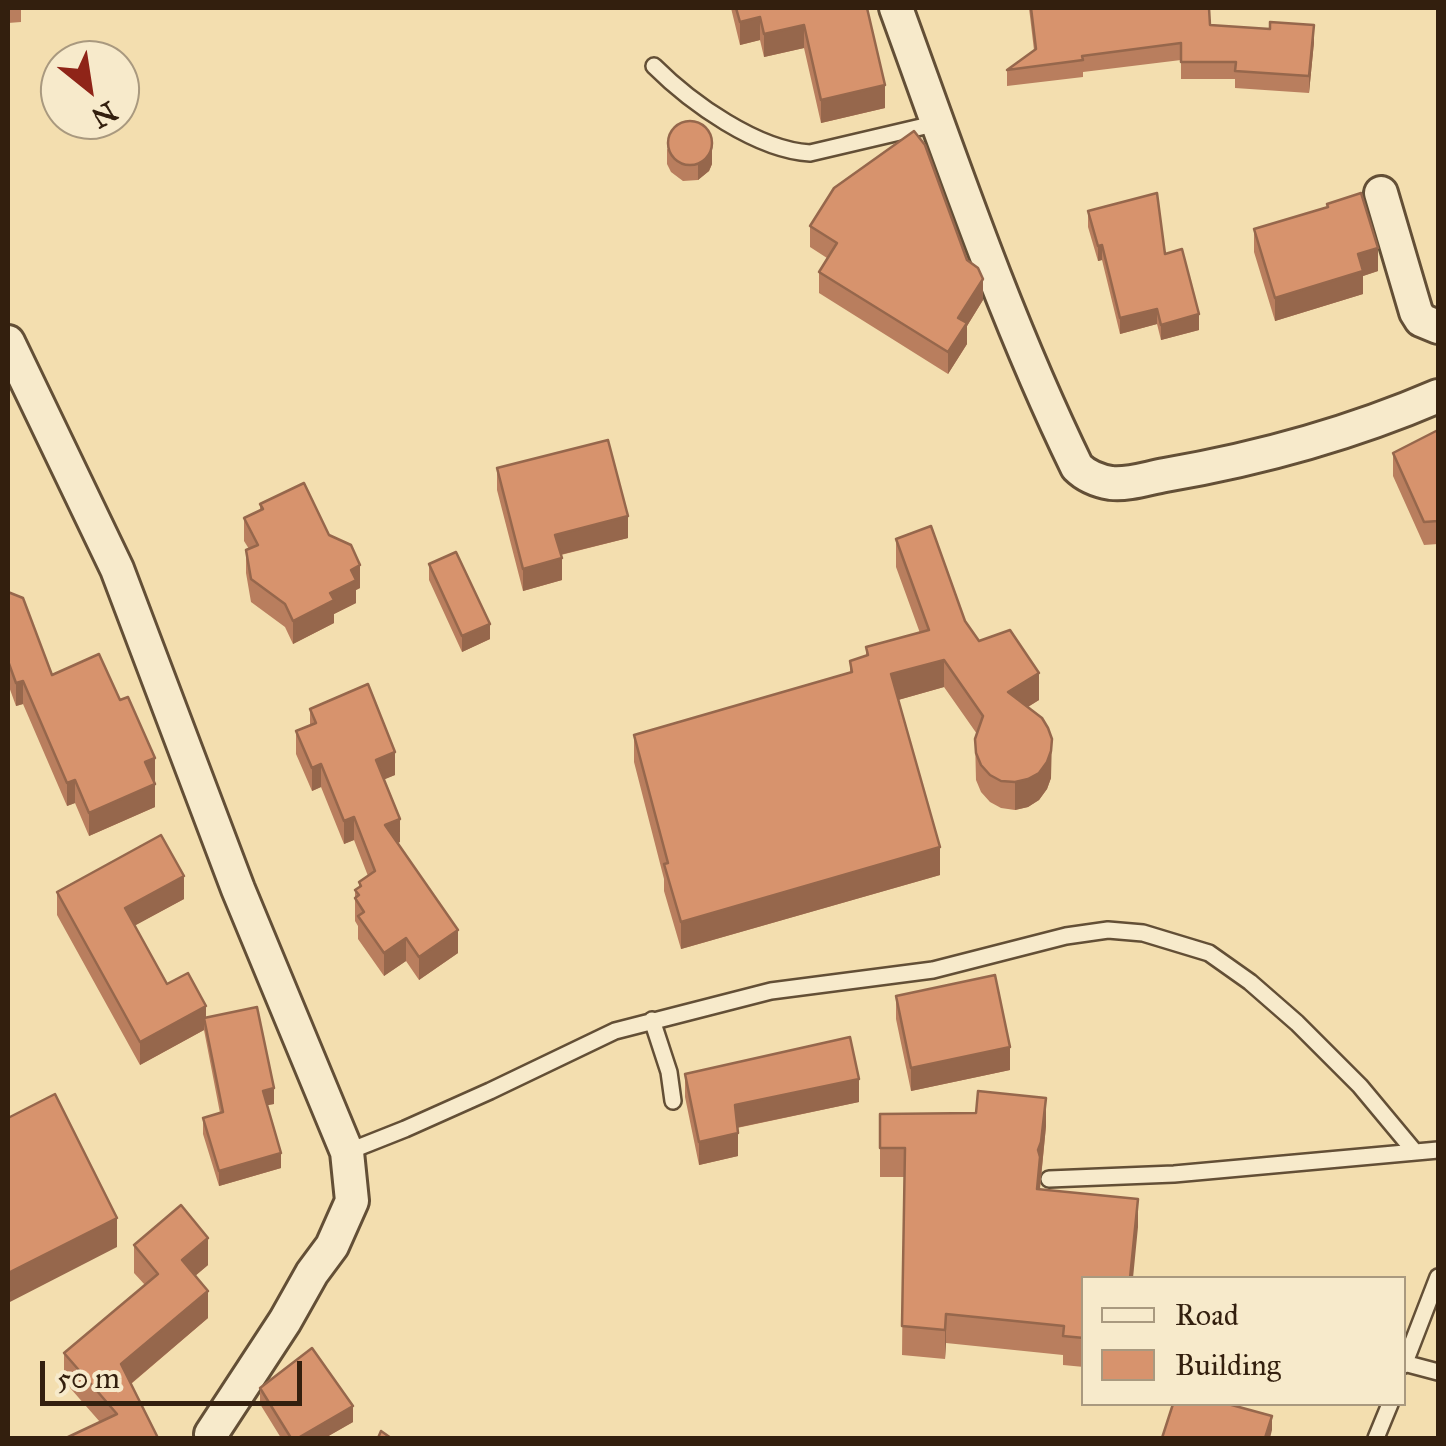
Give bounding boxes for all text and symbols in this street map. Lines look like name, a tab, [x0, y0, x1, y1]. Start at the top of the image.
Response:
north arrow	[40, 40, 140, 140]
text: N	[85, 94, 123, 136]
legend	[1081, 1276, 1406, 1406]
text: Road	[1175, 1297, 1239, 1333]
scale bar	[45, 1341, 308, 1403]
text: Building	[1175, 1347, 1281, 1383]
text: 50 m	[57, 1360, 120, 1396]

